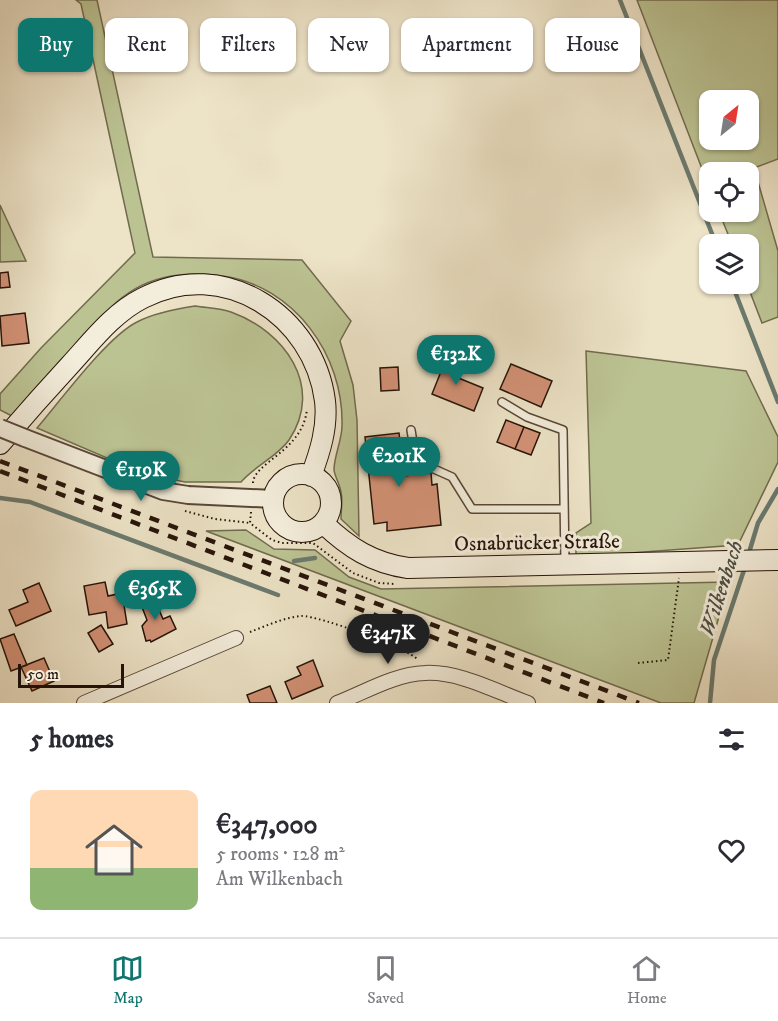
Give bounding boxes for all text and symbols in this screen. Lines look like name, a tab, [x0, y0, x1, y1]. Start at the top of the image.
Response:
chip: Buy	[18, 18, 93, 72]
chip: Rent	[105, 18, 188, 72]
chip: Filters	[200, 18, 296, 72]
chip: New	[308, 18, 389, 72]
chip: Apartment	[401, 18, 533, 72]
chip: House	[545, 18, 640, 72]
north arrow	[699, 90, 759, 150]
map controls	[699, 90, 759, 294]
button: locate	[699, 162, 759, 222]
button: layers	[699, 234, 759, 294]
pin: €132K	[414, 335, 498, 386]
text: €132K	[431, 342, 481, 367]
pin: €201K	[357, 437, 441, 488]
text: €201K	[372, 444, 426, 469]
pin: €119K	[99, 451, 183, 502]
text: €119K	[116, 458, 166, 483]
street label: Osnabrücker Straße	[454, 529, 620, 557]
water label: Wilkenbach	[693, 537, 750, 639]
pin: €365K	[113, 570, 197, 621]
text: €365K	[128, 577, 182, 602]
pin: €347K	[346, 614, 430, 665]
text: €347K	[361, 621, 415, 646]
scale bar	[18, 661, 124, 688]
text: 50 m	[27, 664, 59, 684]
text: 5 homes	[30, 723, 114, 756]
icon: filters	[715, 723, 748, 756]
text: €347,000	[216, 809, 318, 842]
icon: home	[78, 814, 150, 886]
icon: heart	[715, 834, 748, 867]
text: 5 rooms · 128 m²	[216, 842, 345, 867]
text: Am Wilkenbach	[216, 867, 343, 892]
tab: Map	[111, 952, 144, 1008]
tab: Saved	[367, 952, 404, 1008]
tab: Home	[627, 952, 667, 1008]

